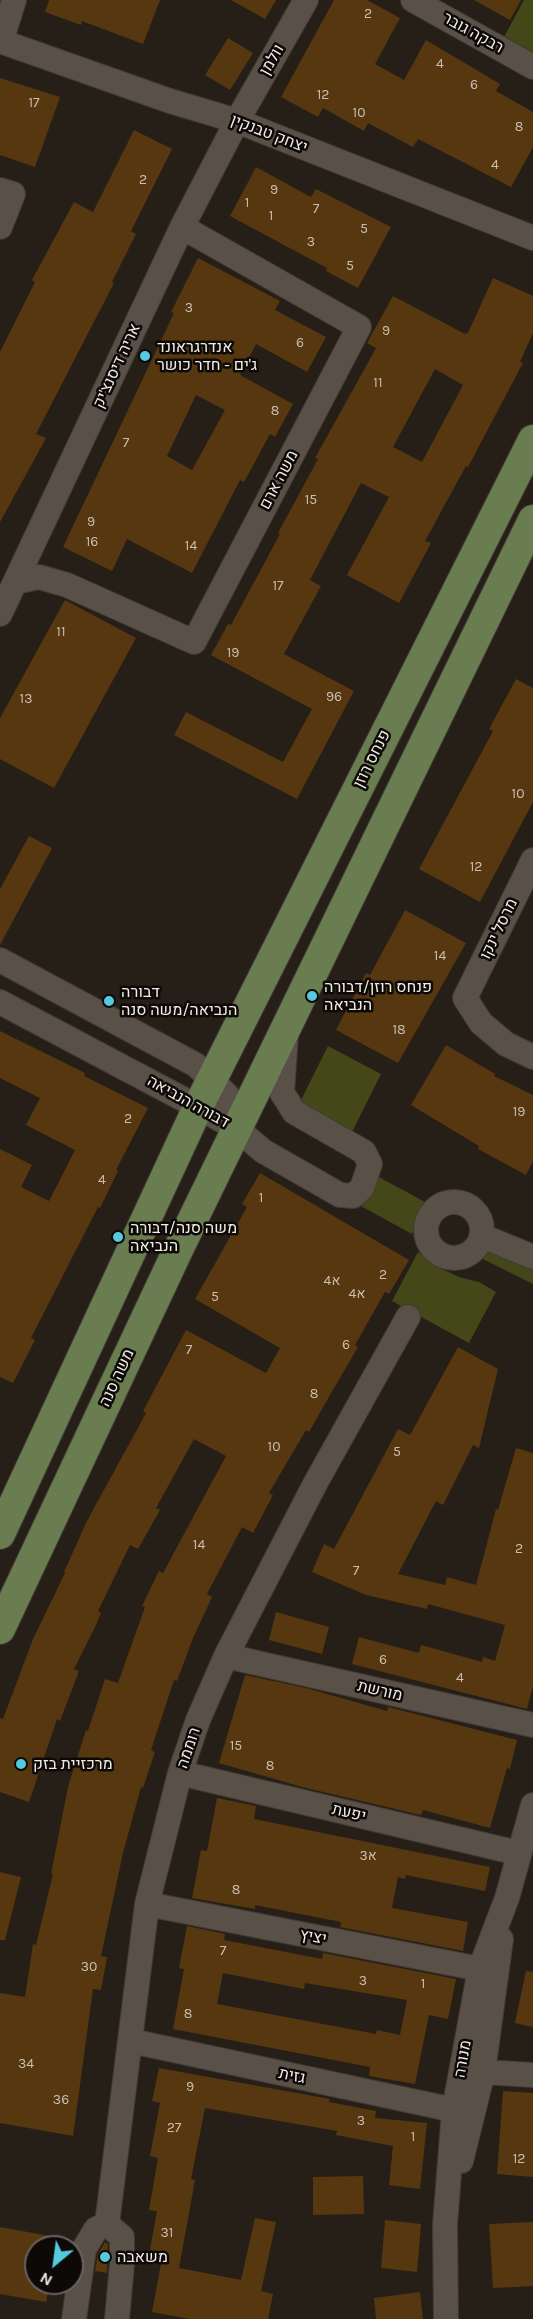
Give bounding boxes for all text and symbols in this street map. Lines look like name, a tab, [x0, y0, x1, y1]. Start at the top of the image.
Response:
house number: 2	[364, 6, 372, 22]
street label: רבקה גובר	[439, 8, 507, 58]
street label: וולמן	[256, 41, 288, 79]
house number: 4	[436, 56, 444, 72]
house number: 6	[470, 77, 478, 93]
house number: 12	[317, 87, 329, 103]
house number: 17	[28, 95, 40, 111]
house number: 10	[353, 105, 365, 121]
street label: יצחק טבנקין	[228, 111, 310, 157]
house number: 8	[515, 119, 523, 135]
house number: 4	[491, 157, 499, 173]
house number: 2	[139, 172, 147, 188]
house number: 9	[270, 182, 278, 198]
house number: 1	[245, 195, 249, 211]
house number: 7	[313, 201, 319, 217]
house number: 1	[269, 208, 273, 224]
house number: 5	[360, 221, 368, 237]
house number: 3	[307, 234, 315, 250]
house number: 5	[346, 258, 354, 274]
house number: 3	[185, 300, 193, 316]
street label: אריה דיסנצ'יק	[89, 321, 145, 411]
house number: 9	[382, 323, 390, 339]
house number: 6	[296, 335, 304, 351]
place label: אנדרגראונד ג'ים - חדר כושר	[157, 337, 257, 375]
marker: אנדרגראונד ג'ים - חדר כושר	[138, 349, 152, 363]
house number: 11	[373, 375, 383, 391]
house number: 8	[271, 403, 279, 419]
house number: 7	[123, 435, 129, 451]
street label: משה ארם	[255, 447, 303, 513]
house number: 15	[305, 492, 317, 508]
house number: 9	[87, 514, 95, 530]
house number: 16	[86, 534, 98, 550]
house number: 14	[185, 538, 197, 554]
house number: 17	[272, 578, 284, 594]
house number: 11	[56, 624, 66, 640]
house number: 19	[227, 645, 239, 661]
house number: 96	[326, 689, 342, 705]
house number: 13	[20, 691, 32, 707]
street label: פנחס רוזן	[349, 727, 395, 791]
house number: 10	[512, 786, 524, 802]
house number: 12	[470, 859, 482, 875]
street label: מרסל ינקו	[476, 895, 522, 963]
house number: 14	[434, 948, 446, 964]
place label: פנחס רוזן/דבורה הנביאה	[324, 977, 432, 1015]
place label: דבורה הנביאה/משה סנה	[121, 982, 237, 1020]
marker: פנחס רוזן/דבורה הנביאה	[305, 989, 319, 1003]
marker: דבורה הנביאה/משה סנה	[102, 994, 116, 1008]
house number: 18	[392, 1022, 406, 1038]
street label: דבורה הנביאה	[144, 1072, 232, 1132]
house number: 19	[513, 1104, 525, 1120]
house number: 2	[124, 1111, 132, 1127]
house number: 4	[98, 1172, 106, 1188]
house number: 1	[259, 1190, 263, 1206]
place label: משה סנה/דבורה הנביאה	[130, 1218, 237, 1256]
marker: משה סנה/דבורה הנביאה	[111, 1230, 125, 1244]
house number: 2	[379, 1267, 387, 1283]
house number: 4א	[324, 1273, 340, 1289]
house number: 4א	[349, 1286, 365, 1302]
house number: 5	[211, 1289, 219, 1305]
house number: 6	[342, 1337, 350, 1353]
house number: 7	[186, 1342, 192, 1358]
street label: משה סנה	[95, 1346, 139, 1410]
house number: 8	[310, 1386, 318, 1402]
house number: 10	[268, 1439, 280, 1455]
house number: 5	[393, 1444, 401, 1460]
house number: 14	[193, 1537, 205, 1553]
house number: 2	[515, 1541, 523, 1557]
house number: 7	[353, 1563, 359, 1579]
house number: 6	[379, 1652, 387, 1668]
house number: 4	[456, 1670, 464, 1686]
street label: מורשת	[356, 1677, 404, 1705]
street label: רוממה	[173, 1725, 205, 1771]
house number: 15	[230, 1738, 242, 1754]
place label: מרכזיית בזק	[33, 1754, 113, 1774]
marker: מרכזיית בזק	[14, 1757, 28, 1771]
house number: 8	[266, 1758, 274, 1774]
street label: יפעת	[330, 1800, 368, 1826]
house number: 3א	[359, 1848, 377, 1864]
house number: 8	[232, 1882, 240, 1898]
street label: יציץ	[298, 1925, 328, 1949]
house number: 7	[220, 1943, 226, 1959]
house number: 30	[81, 1959, 97, 1975]
house number: 3	[359, 1973, 367, 1989]
house number: 1	[421, 1976, 425, 1992]
house number: 8	[184, 2006, 192, 2022]
street label: מנורה	[450, 2039, 476, 2079]
house number: 34	[18, 2056, 34, 2072]
street label: גזית	[277, 2064, 307, 2088]
house number: 9	[186, 2079, 194, 2095]
house number: 36	[53, 2092, 69, 2108]
house number: 3	[357, 2113, 365, 2129]
house number: 27	[167, 2120, 181, 2136]
house number: 1	[411, 2129, 415, 2145]
house number: 12	[513, 2151, 525, 2167]
house number: 31	[161, 2225, 173, 2241]
north arrow	[24, 2235, 84, 2295]
place label: משאבה	[117, 2247, 168, 2267]
marker: משאבה	[98, 2250, 112, 2264]
text: N	[36, 2268, 56, 2291]

